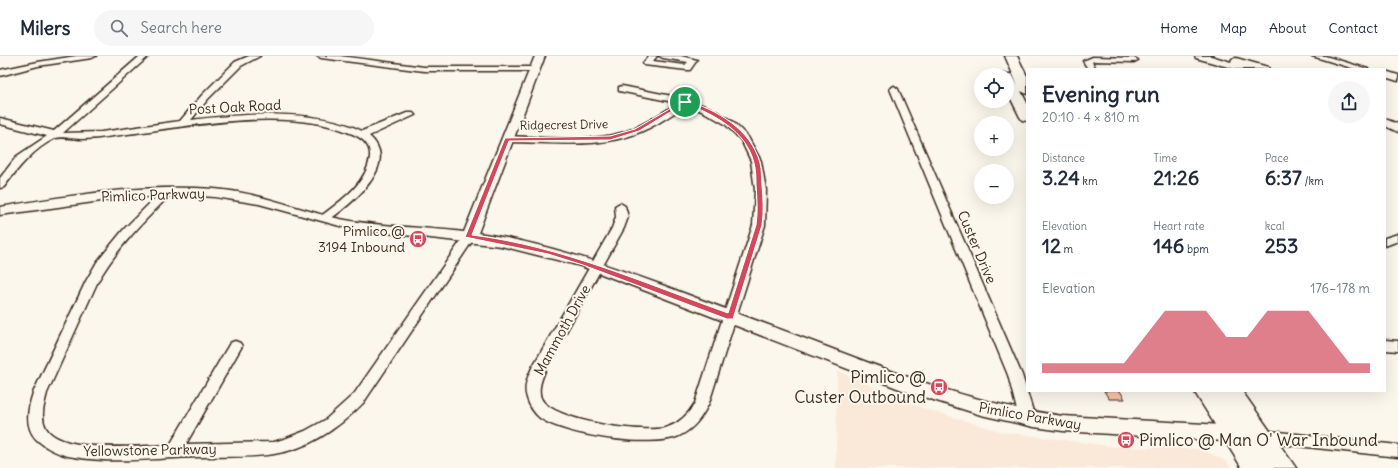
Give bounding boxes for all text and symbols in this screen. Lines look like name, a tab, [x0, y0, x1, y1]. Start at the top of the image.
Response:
search box	[94, 10, 374, 46]
text: Milers	[20, 16, 70, 40]
icon: search	[108, 17, 130, 39]
text: Search here	[140, 18, 222, 37]
text: Home	[1160, 19, 1198, 37]
text: Map	[1220, 19, 1247, 37]
text: About	[1269, 19, 1307, 37]
text: Contact	[1329, 19, 1378, 37]
map controls	[974, 68, 1014, 204]
button: locate	[974, 68, 1014, 108]
text: Evening run	[1042, 80, 1160, 108]
button: share	[1328, 81, 1370, 123]
pin	[668, 85, 702, 119]
icon: arrive	[674, 91, 696, 113]
street label: Post Oak Road	[188, 96, 282, 118]
text: 20:10 · 4 × 810 m	[1042, 109, 1139, 126]
street label: Ridgecrest Drive	[520, 116, 608, 133]
button: +	[974, 116, 1014, 156]
text: Distance	[1042, 151, 1085, 165]
text: Time	[1153, 151, 1177, 165]
text: Pace	[1265, 151, 1289, 165]
button: −	[974, 164, 1014, 204]
text: 3.24	[1042, 165, 1080, 190]
text: 21:26	[1153, 165, 1199, 190]
text: 6:37	[1265, 165, 1302, 190]
text: km	[1080, 174, 1098, 188]
text: /km	[1302, 174, 1324, 188]
street label: Pimlico Parkway	[101, 184, 205, 206]
street label: Custer Drive	[954, 208, 1000, 286]
text: Elevation	[1042, 219, 1087, 233]
text: Heart rate	[1153, 219, 1204, 233]
text: kcal	[1265, 219, 1284, 233]
place label: Pimlico @ 3194 Inbound	[318, 222, 405, 256]
bus stop icon: Pimlico @ 3194 Inbound	[408, 229, 428, 249]
text: 12	[1042, 233, 1061, 258]
text: 146	[1153, 233, 1184, 258]
text: 253	[1265, 233, 1298, 258]
text: m	[1061, 242, 1073, 256]
text: bpm	[1184, 242, 1209, 256]
text: Elevation	[1042, 280, 1095, 297]
text: 176–178 m	[1310, 280, 1370, 297]
street label: Mammoth Drive	[530, 282, 594, 378]
place label: Pimlico @ Custer Outbound	[794, 366, 926, 408]
bus stop icon: Pimlico @ Custer Outbound	[929, 377, 949, 397]
street label: Pimlico Parkway	[977, 398, 1083, 434]
place label: Pimlico @ Man O' War Inbound	[1139, 429, 1378, 451]
bus stop icon: Pimlico @ Man O' War Inbound	[1116, 430, 1136, 450]
street label: Yellowstone Parkway	[83, 440, 217, 460]

